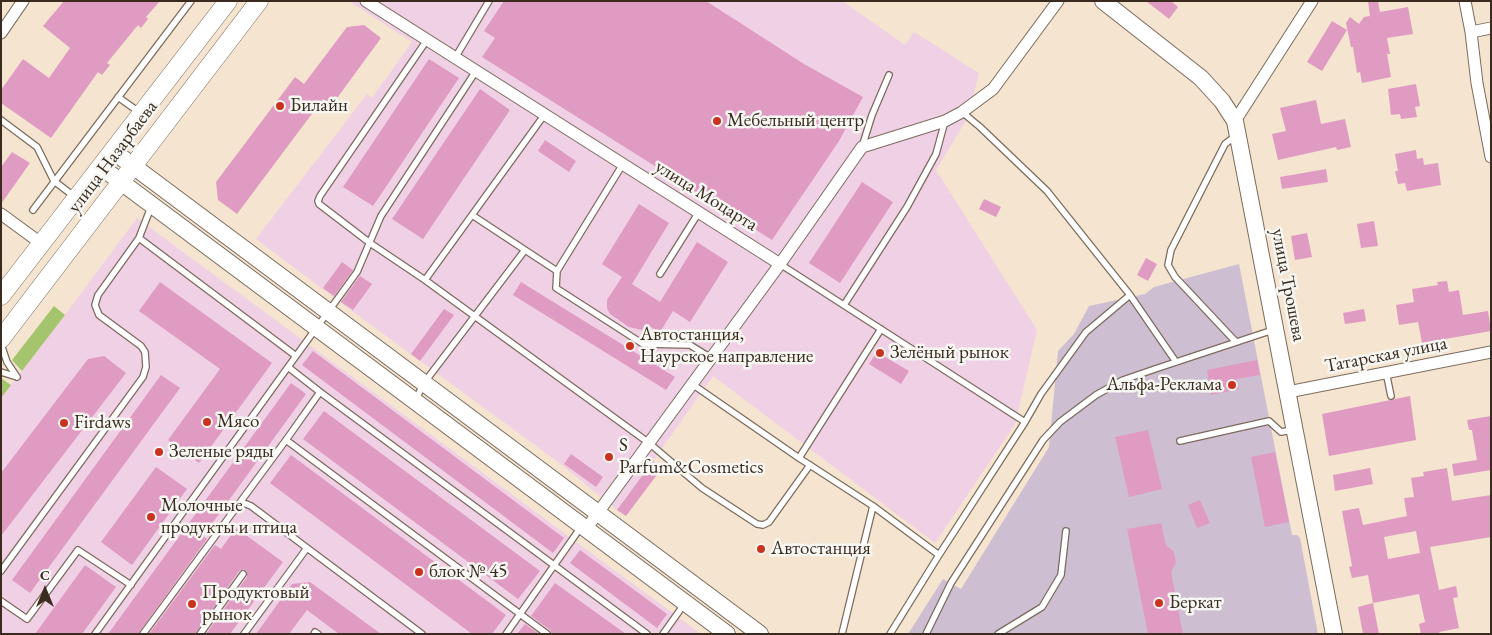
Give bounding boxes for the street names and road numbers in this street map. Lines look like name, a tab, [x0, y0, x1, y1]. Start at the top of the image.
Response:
street label: улица Назарбаева	[63, 96, 163, 218]
street label: улица Моцарта	[650, 155, 762, 237]
street label: улица Трошева	[1266, 227, 1310, 343]
street label: Татарская улица	[1323, 332, 1449, 378]

